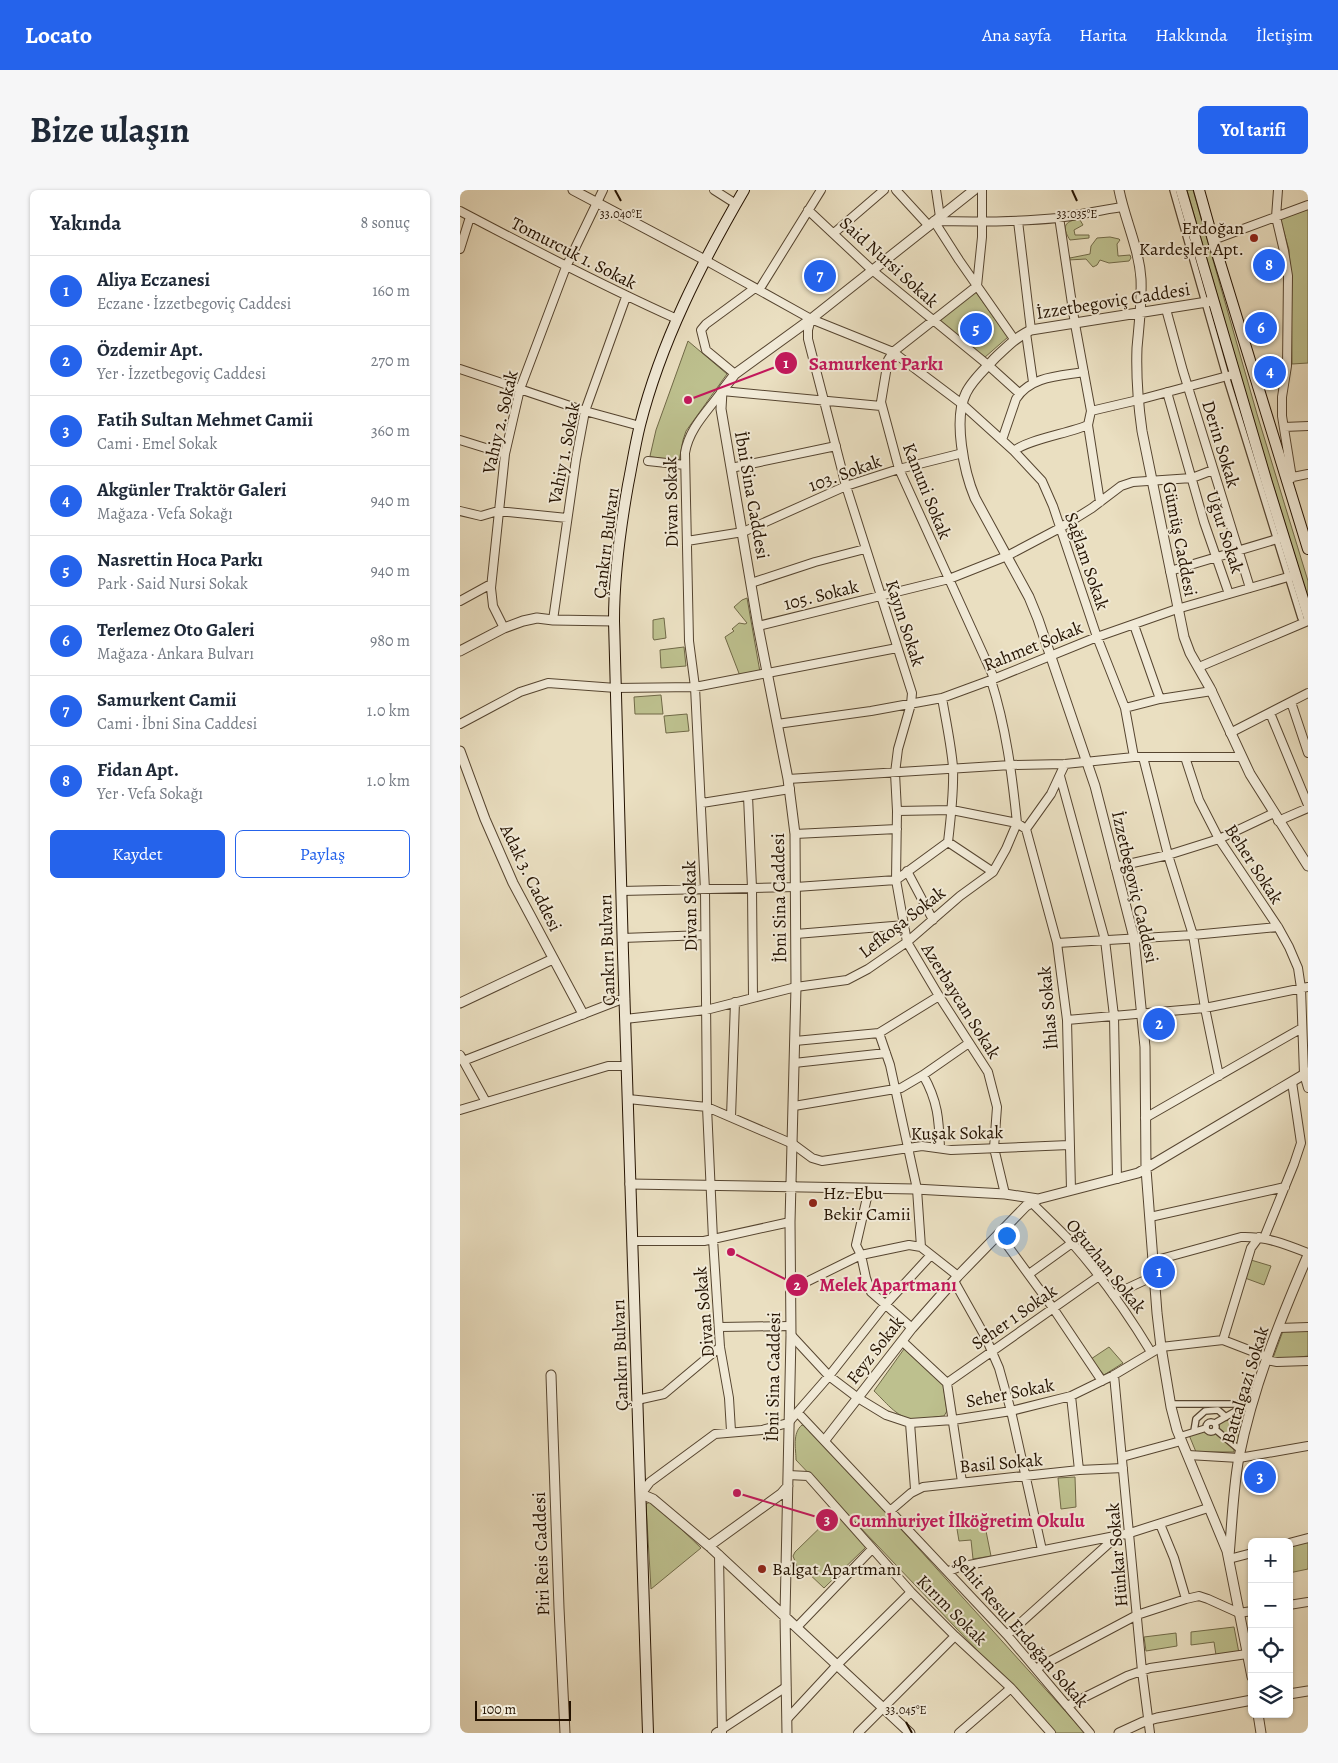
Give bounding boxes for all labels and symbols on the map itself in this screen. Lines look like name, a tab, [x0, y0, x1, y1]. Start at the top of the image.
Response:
text: 33.040°E	[600, 206, 642, 222]
text: 33.035°E	[1057, 206, 1097, 222]
street label: Tomurcuk 1. Sokak	[507, 211, 641, 295]
street label: Said Nursi Sokak	[834, 211, 944, 313]
place label: Erdoğan Kardeşler Apt.	[1139, 216, 1244, 261]
marker: Erdoğan Kardeşler Apt.	[1248, 232, 1260, 244]
pin: 8	[1253, 246, 1285, 284]
pin: 7	[804, 257, 836, 295]
street label: İzzetbegoviç Caddesi	[1034, 277, 1192, 325]
pin: 6	[1245, 309, 1277, 347]
pin: 5	[960, 310, 992, 348]
callout: Samurkent Parkı	[774, 346, 953, 380]
text: Samurkent Parkı	[809, 351, 944, 377]
text: 1	[783, 353, 789, 373]
pin: 4	[1254, 353, 1286, 391]
street label: Vahiy 2. Sokak	[476, 368, 524, 477]
street label: Derin Sokak	[1196, 397, 1246, 491]
street label: Vahiy 1. Sokak	[542, 400, 586, 507]
street label: İbni Sina Caddesi	[729, 429, 775, 561]
street label: Kanuni Sokak	[897, 439, 957, 543]
street label: 103. Sokak	[805, 449, 885, 497]
street label: Divan Sokak	[658, 456, 684, 548]
street label: Gümüş Caddesi	[1157, 480, 1203, 598]
street label: Çankırı Bulvarı	[587, 486, 625, 600]
street label: Uğur Sokak	[1200, 488, 1250, 576]
street label: Sağlam Sokak	[1059, 509, 1115, 613]
street label: 105. Sokak	[781, 574, 861, 616]
street label: Kayın Sokak	[880, 577, 930, 669]
street label: Rahmet Sokak	[980, 615, 1086, 677]
street label: İzzetbegoviç Caddesi	[1106, 809, 1164, 965]
street label: Beher Sokak	[1219, 819, 1289, 909]
street label: Adak 3. Caddesi	[494, 820, 567, 936]
street label: İbni Sina Caddesi	[766, 833, 792, 963]
street label: Divan Sokak	[677, 860, 703, 952]
street label: Lefkoşa Sokak	[854, 881, 950, 963]
street label: Çankırı Bulvarı	[593, 894, 621, 1006]
street label: Azerbaycan Sokak	[915, 938, 1006, 1063]
street label: İhlas Sokak	[1032, 965, 1064, 1051]
pin: 2	[1143, 1005, 1175, 1043]
street label: Kuşak Sokak	[910, 1120, 1004, 1146]
place label: Hz. Ebu Bekir Camii	[823, 1181, 911, 1226]
marker: Hz. Ebu Bekir Camii	[807, 1197, 819, 1209]
street label: Oğuzhan Sokak	[1060, 1214, 1152, 1318]
your location	[994, 1223, 1020, 1249]
pin: 1	[1143, 1253, 1175, 1291]
street label: Divan Sokak	[688, 1265, 720, 1359]
callout: Melek Apartmanı	[785, 1268, 967, 1302]
text: Melek Apartmanı	[819, 1272, 957, 1298]
text: 2	[793, 1275, 801, 1295]
street label: Seher 1 Sokak	[966, 1279, 1062, 1355]
street label: Çankırı Bulvarı	[606, 1299, 634, 1411]
street label: Feyz Sokak	[841, 1311, 909, 1389]
street label: İbni Sina Caddesi	[760, 1312, 786, 1442]
street label: Battalgazi Sokak	[1216, 1323, 1274, 1447]
street label: Seher Sokak	[964, 1373, 1056, 1413]
street label: Basil Sokak	[958, 1447, 1044, 1479]
pin: 3	[1244, 1458, 1276, 1496]
street label: Piri Reis Caddesi	[527, 1492, 555, 1616]
street label: Hünkar Sokak	[1100, 1502, 1134, 1608]
callout: Cumhuriyet İlköğretim Okulu	[815, 1503, 1095, 1537]
text: Cumhuriyet İlköğretim Okulu	[849, 1508, 1086, 1534]
text: 3	[824, 1510, 830, 1530]
street label: Şehit Resul Erdoğan Sokak	[948, 1550, 1094, 1712]
place label: Balgat Apartmanı	[772, 1557, 901, 1581]
marker: Balgat Apartmanı	[756, 1563, 768, 1575]
street label: Kırım Sokak	[911, 1569, 993, 1651]
scale bar	[475, 1698, 571, 1721]
text: 33.045°E	[885, 1702, 927, 1718]

